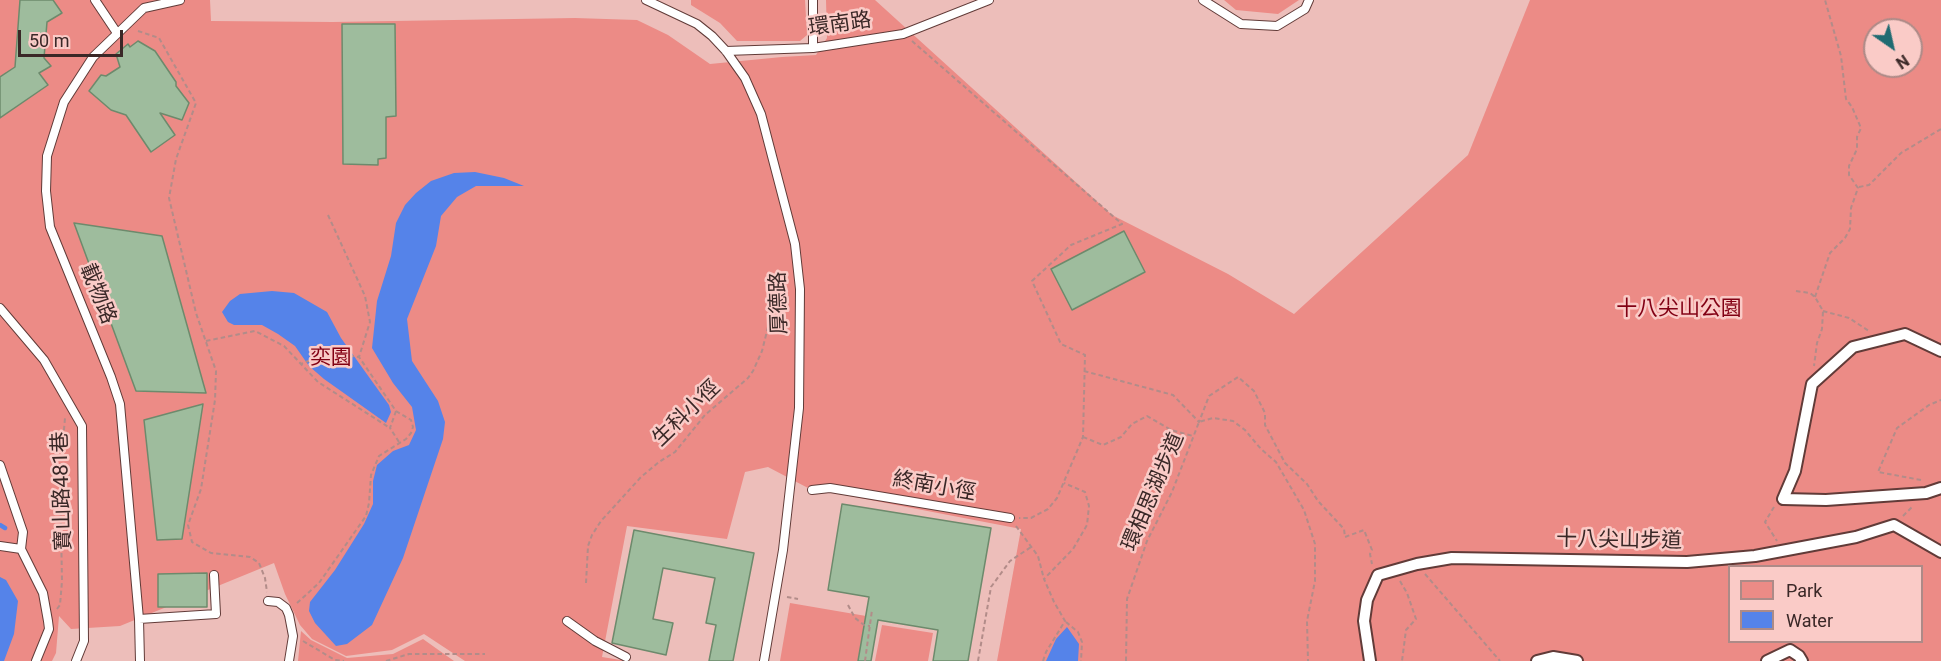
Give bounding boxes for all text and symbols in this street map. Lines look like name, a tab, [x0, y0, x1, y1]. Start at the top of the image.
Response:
street label: 環南路	[807, 8, 873, 42]
scale bar	[21, 18, 126, 56]
north arrow	[1863, 18, 1923, 78]
text: 50 m	[29, 30, 69, 51]
text: N	[1892, 51, 1912, 73]
street label: 載物路	[74, 260, 120, 328]
street label: 厚德路	[766, 271, 794, 335]
park label: 十八尖山公園	[1616, 297, 1742, 323]
park label: 奕園	[310, 346, 352, 372]
street label: 生科小徑	[648, 376, 726, 452]
street label: 環相思湖步道	[1118, 429, 1190, 555]
street label: 寶山路481巷	[48, 431, 78, 551]
street label: 終南小徑	[890, 467, 978, 507]
street label: 十八尖山步道	[1556, 527, 1682, 555]
legend	[1728, 565, 1923, 643]
text: Park	[1786, 580, 1822, 601]
text: Water	[1786, 610, 1833, 631]

